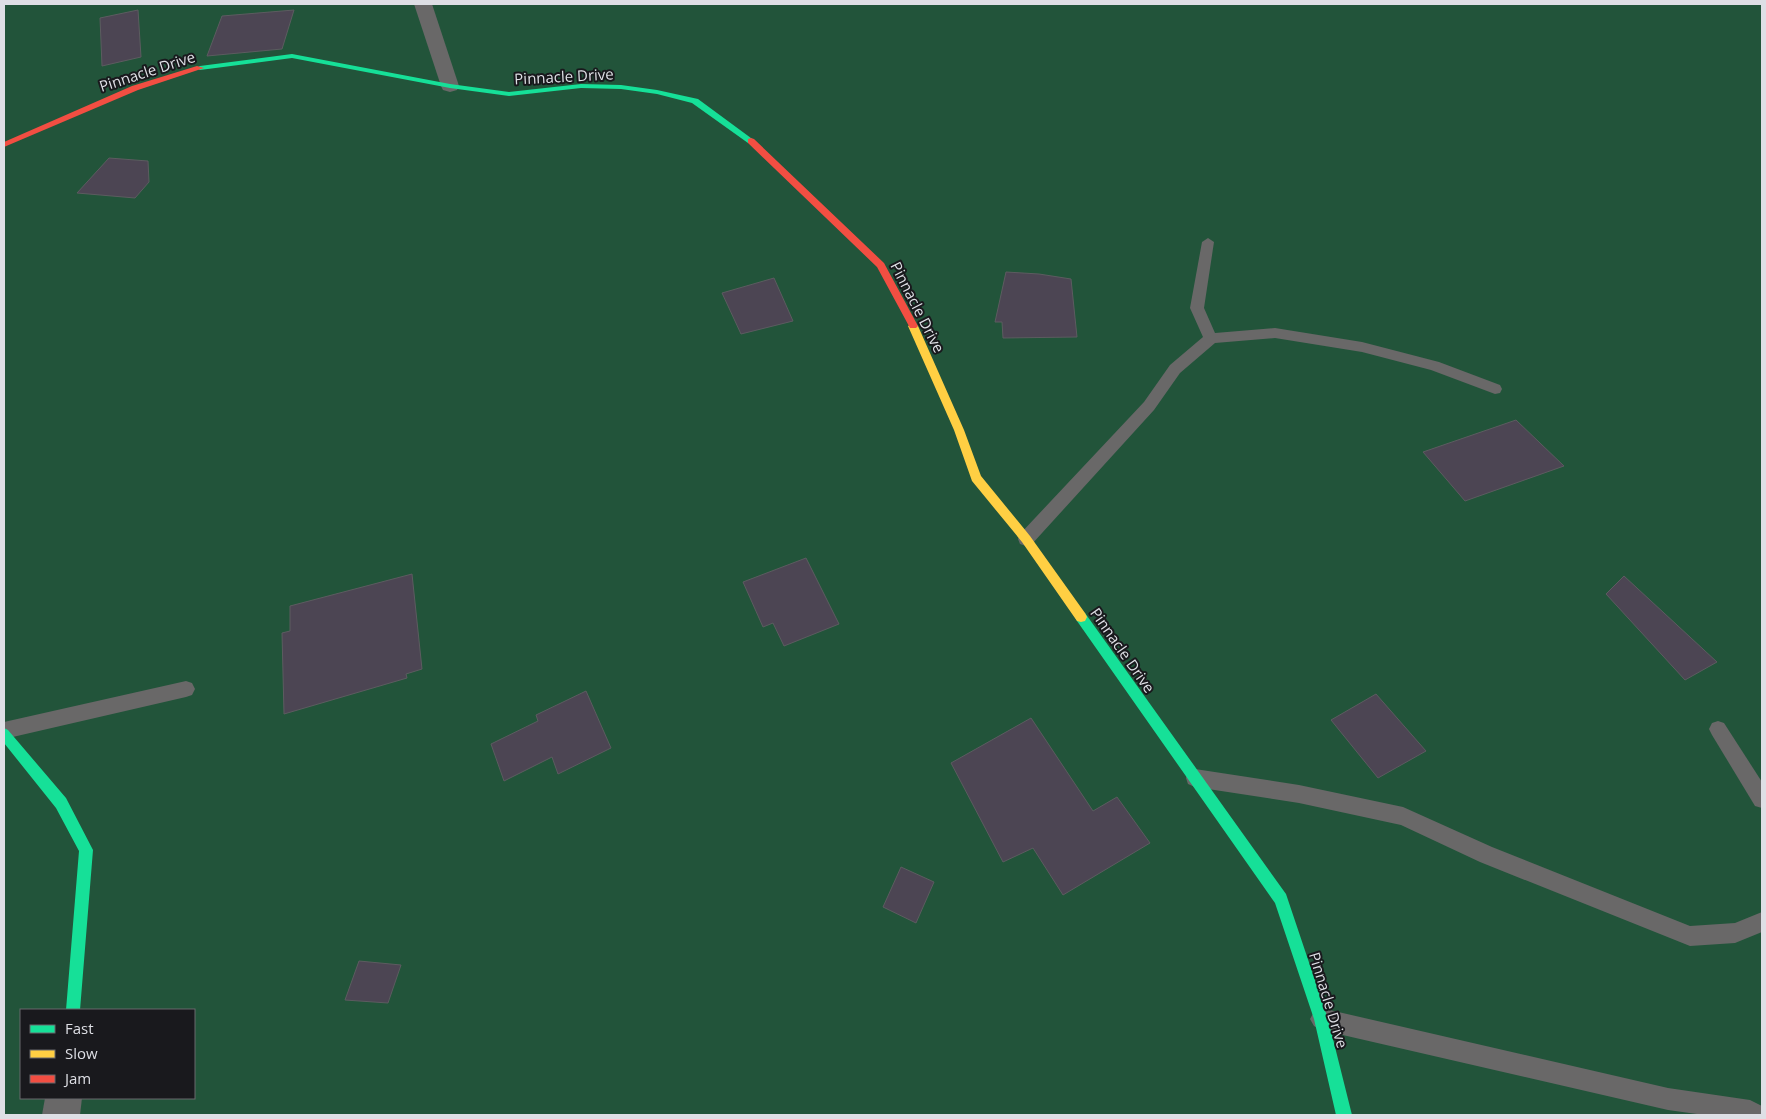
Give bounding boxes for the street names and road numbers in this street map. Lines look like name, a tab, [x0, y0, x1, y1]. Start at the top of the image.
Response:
street label: Pinnacle Drive	[97, 46, 197, 96]
street label: Pinnacle Drive	[514, 63, 614, 89]
street label: Pinnacle Drive	[886, 258, 950, 356]
street label: Pinnacle Drive	[1086, 603, 1160, 697]
street label: Pinnacle Drive	[1305, 949, 1353, 1051]

